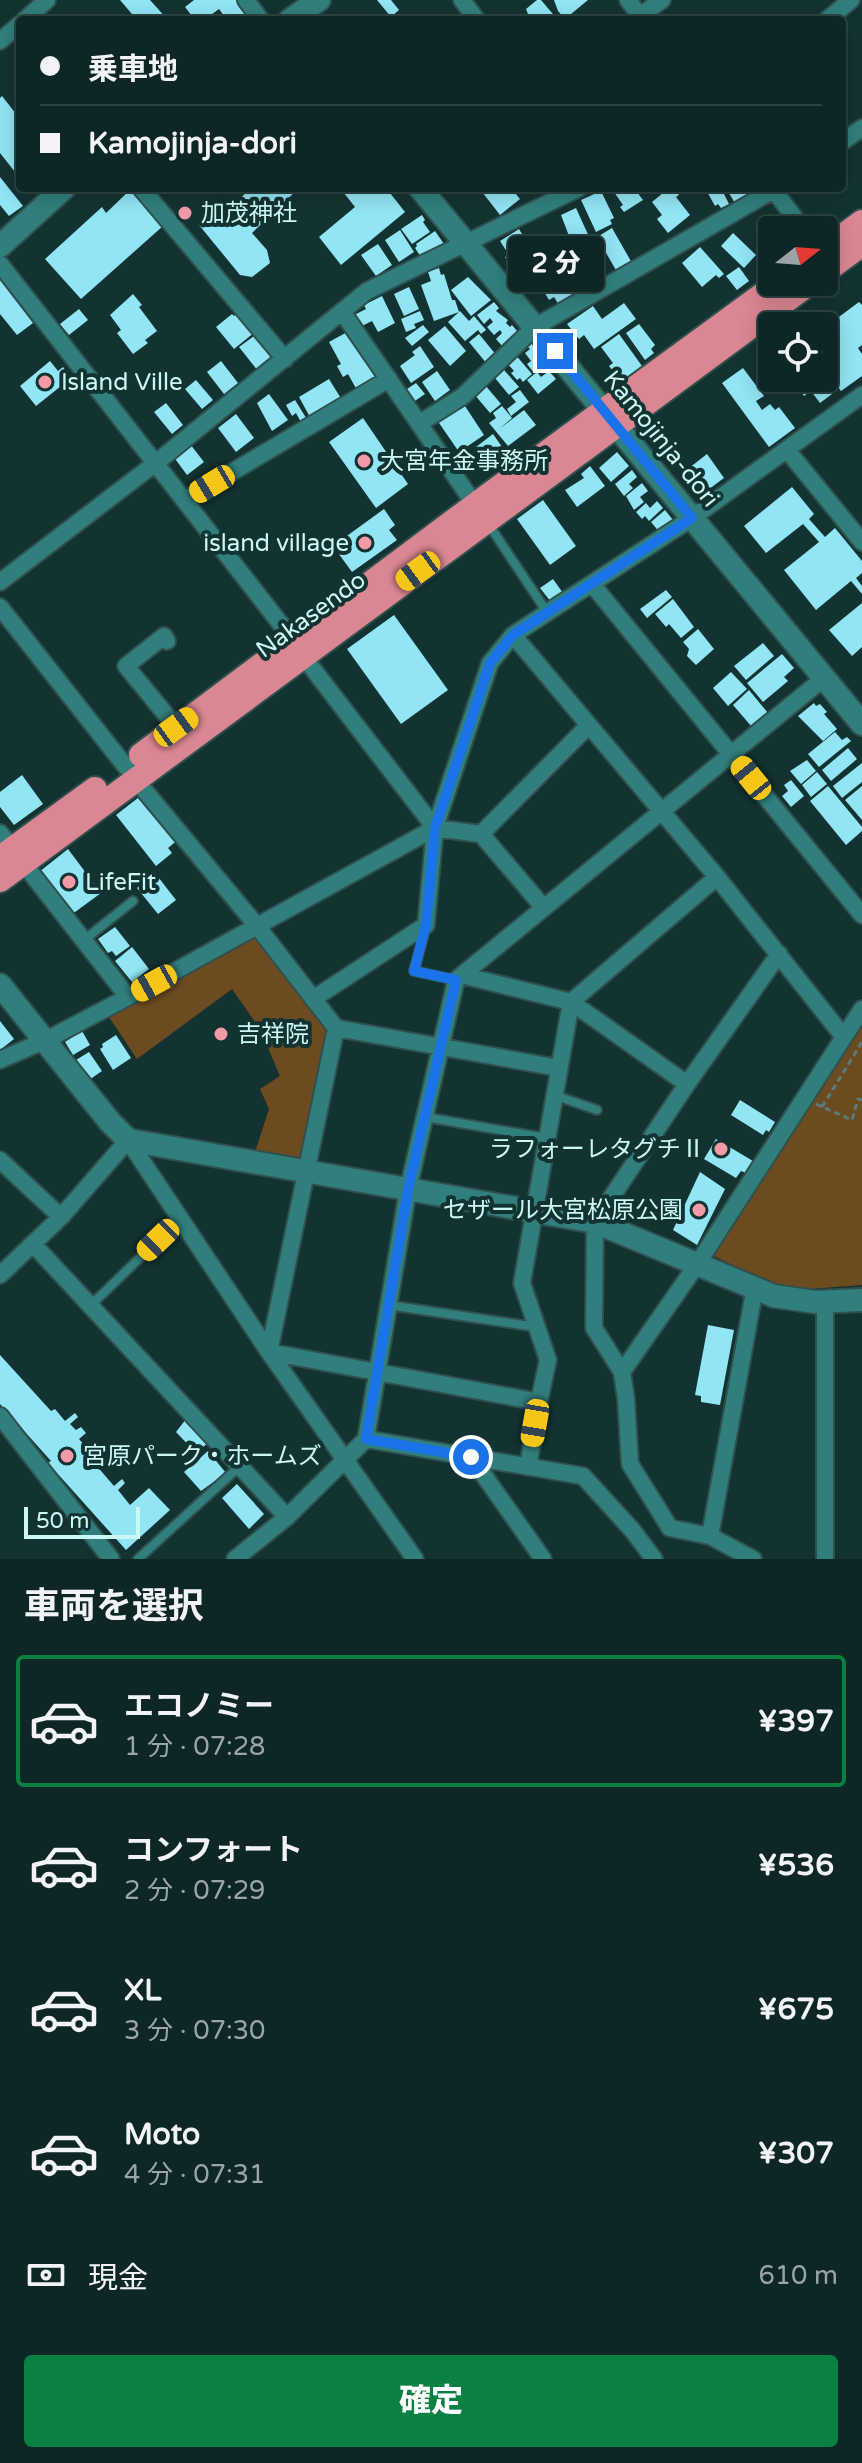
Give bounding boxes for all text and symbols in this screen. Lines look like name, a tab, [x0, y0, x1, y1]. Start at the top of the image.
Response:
text: 乗車地	[88, 51, 178, 88]
text: Kamojinja-dori	[88, 125, 297, 162]
place label: 加茂神社	[201, 199, 297, 228]
marker: 加茂神社	[176, 204, 194, 222]
north arrow	[758, 216, 838, 296]
map controls	[758, 216, 838, 392]
callout: 2 分	[507, 235, 603, 291]
text: 2 分	[531, 248, 581, 279]
button: locate	[758, 312, 838, 392]
route end	[537, 333, 573, 369]
street label: Kamojinja-dori	[597, 365, 725, 513]
place label: Island Ville	[61, 368, 183, 397]
marker: Island Ville	[36, 373, 54, 391]
place label: 大宮年金事務所	[380, 447, 548, 476]
marker: 大宮年金事務所	[355, 452, 373, 470]
car	[185, 461, 239, 507]
place label: island village	[203, 529, 349, 558]
marker: island village	[356, 534, 374, 552]
car	[392, 547, 444, 595]
street label: Nakasendo	[250, 565, 372, 665]
car	[150, 703, 202, 751]
car	[727, 752, 775, 804]
place label: LifeFit	[85, 868, 156, 897]
marker: LifeFit	[60, 873, 78, 891]
car	[127, 961, 181, 1005]
place label: 吉祥院	[237, 1020, 309, 1049]
marker: 吉祥院	[212, 1025, 230, 1043]
place label: ラフォーレタグチⅡ	[489, 1135, 705, 1164]
marker: ラフォーレタグチⅡ	[712, 1140, 730, 1158]
place label: セザール大宮松原公園	[443, 1196, 683, 1225]
marker: セザール大宮松原公園	[690, 1201, 708, 1219]
car	[132, 1215, 184, 1265]
car	[519, 1397, 551, 1449]
route start	[453, 1439, 489, 1475]
place label: 宮原パーク・ホームズ	[83, 1442, 322, 1471]
marker: 宮原パーク・ホームズ	[58, 1447, 76, 1465]
scale bar	[24, 1503, 140, 1539]
text: 50 m	[36, 1508, 90, 1534]
text: 車両を選択	[24, 1585, 204, 1628]
icon: car	[28, 1685, 100, 1757]
text: エコノミー	[124, 1688, 274, 1725]
text: ¥397	[758, 1703, 834, 1740]
text: 1 分 · 07:28	[124, 1731, 265, 1762]
icon: car	[28, 1829, 100, 1901]
text: コンフォート	[124, 1832, 303, 1869]
text: ¥536	[758, 1847, 834, 1884]
text: 2 分 · 07:29	[124, 1875, 265, 1906]
text: XL	[124, 1972, 161, 2009]
icon: car	[28, 1973, 100, 2045]
text: ¥675	[758, 1991, 834, 2028]
text: 3 分 · 07:30	[124, 2015, 265, 2046]
text: Moto	[124, 2116, 200, 2153]
icon: car	[28, 2117, 100, 2189]
text: ¥307	[758, 2135, 834, 2172]
text: 4 分 · 07:31	[124, 2159, 265, 2190]
icon: cash	[24, 2253, 68, 2297]
text: 現金	[88, 2260, 148, 2297]
text: 610 m	[758, 2260, 838, 2291]
button: 確定	[24, 2355, 838, 2447]

